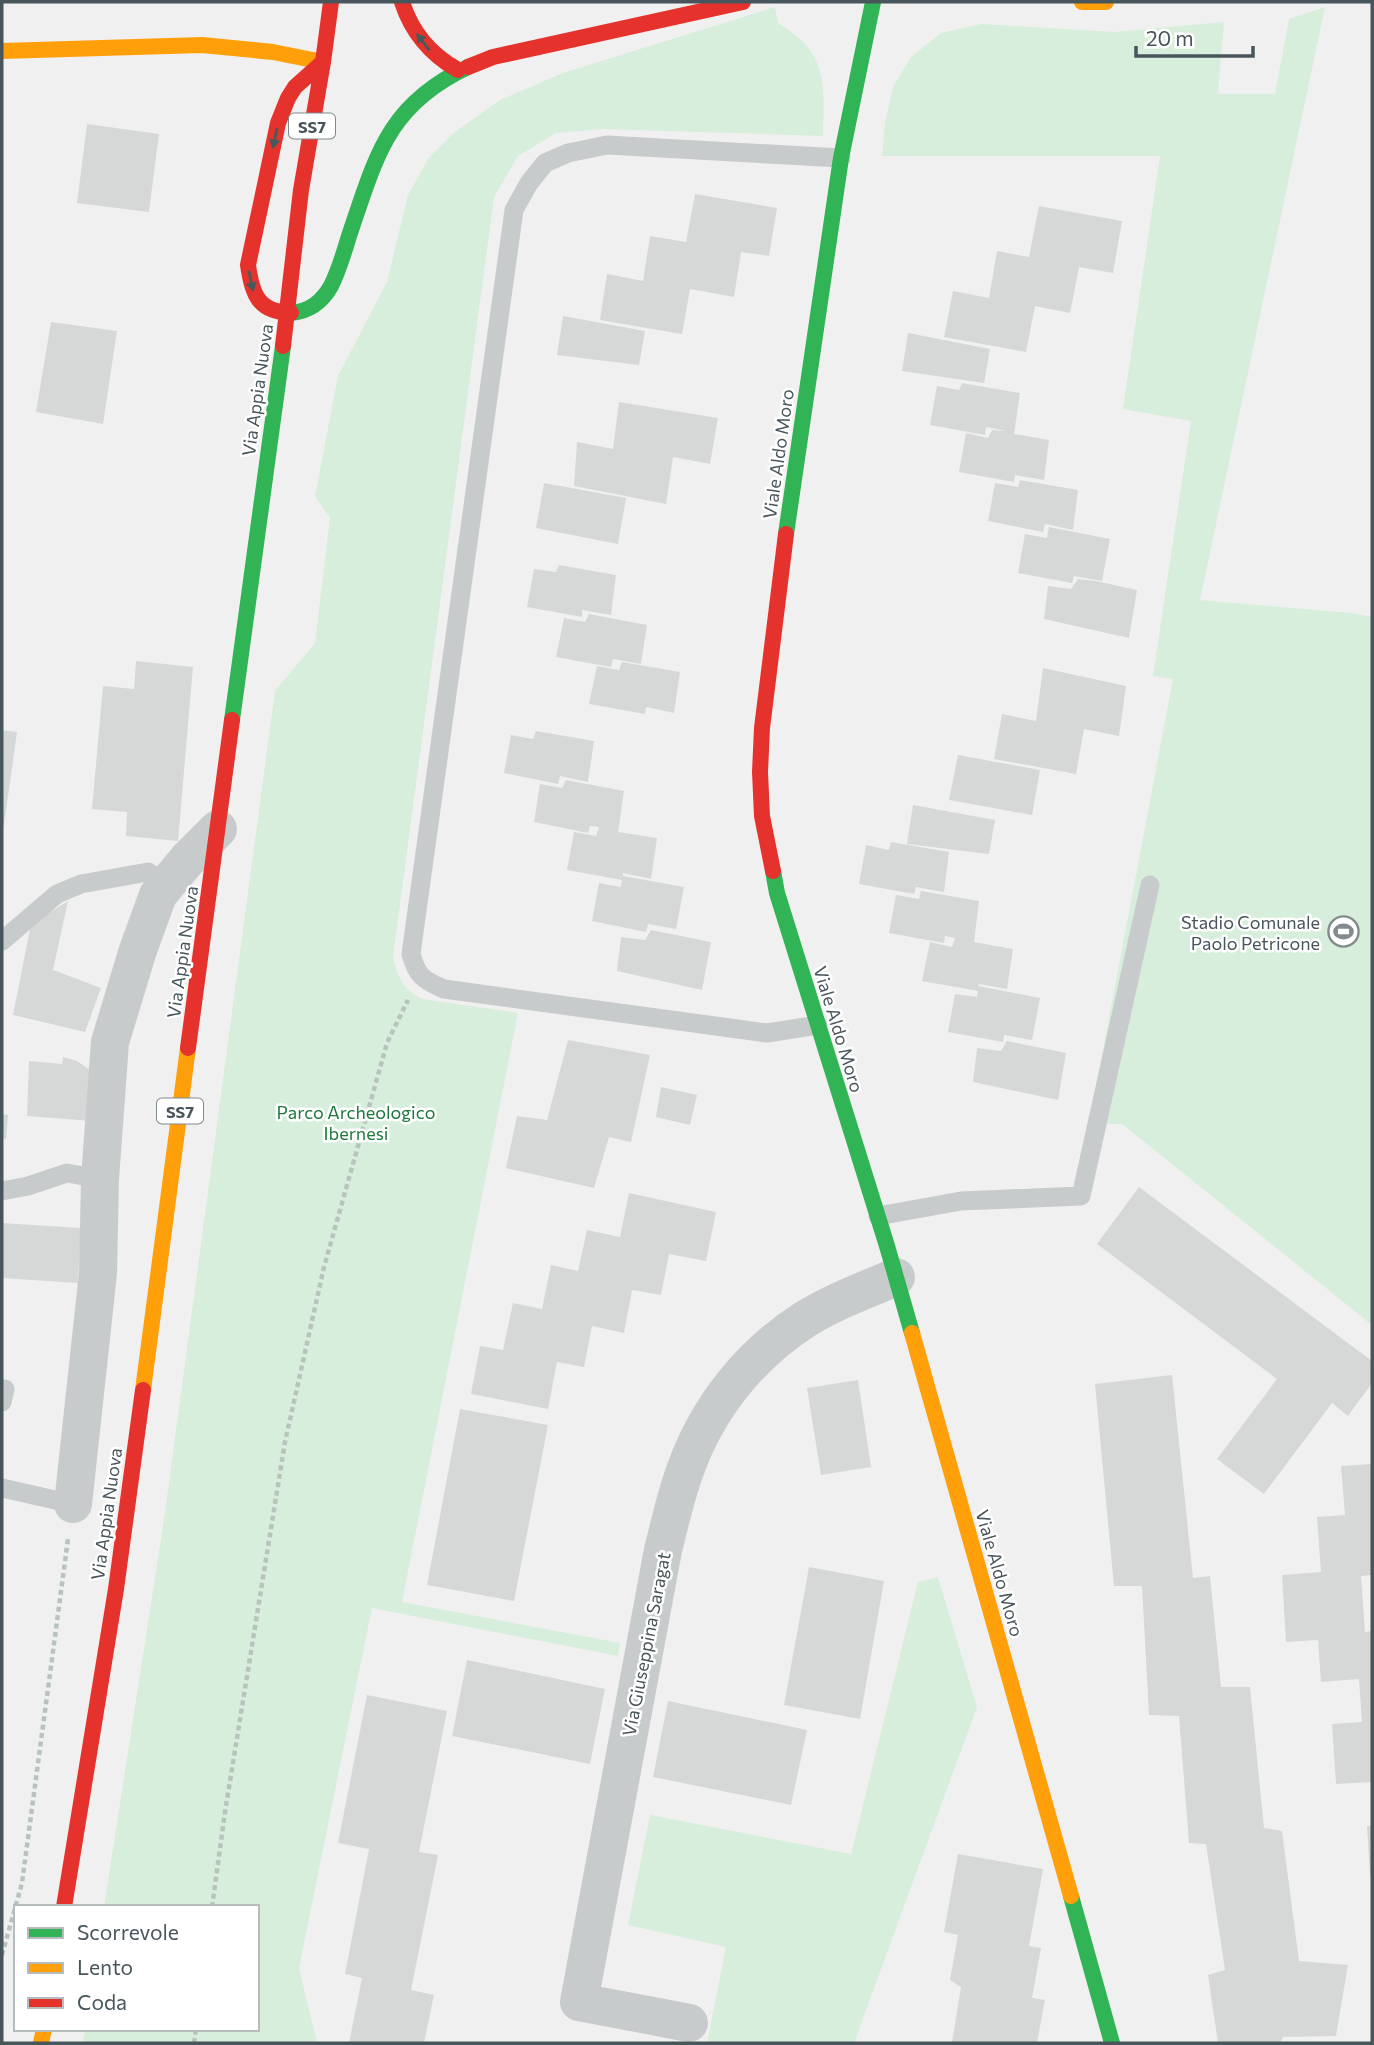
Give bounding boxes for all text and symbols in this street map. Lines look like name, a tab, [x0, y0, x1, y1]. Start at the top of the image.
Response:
scale bar	[1136, 14, 1253, 58]
text: 20 m	[1146, 25, 1194, 50]
one-way arrow	[416, 32, 430, 51]
road number: SS7	[289, 114, 335, 138]
one-way arrow	[269, 127, 280, 149]
one-way arrow	[246, 270, 257, 292]
street label: Via Appia Nuova	[237, 322, 277, 458]
street label: Viale Aldo Moro	[758, 388, 798, 520]
street label: Via Appia Nuova	[162, 884, 202, 1020]
place label: Stadio Comunale Paolo Petricone	[1181, 911, 1320, 954]
sports icon: Stadio Comunale Paolo Petricone	[1326, 915, 1360, 949]
street label: Viale Aldo Moro	[809, 963, 869, 1095]
road number: SS7	[157, 1098, 203, 1124]
park label: Parco Archeologico Ibernesi	[277, 1101, 435, 1144]
street label: Via Appia Nuova	[86, 1446, 126, 1582]
street label: Viale Aldo Moro	[971, 1507, 1029, 1639]
street label: Via Giuseppina Saragat	[617, 1550, 675, 1738]
legend	[14, 1905, 259, 2031]
text: Scorrevole	[77, 1919, 179, 1944]
text: Lento	[77, 1954, 133, 1979]
text: Coda	[77, 1989, 127, 2014]

